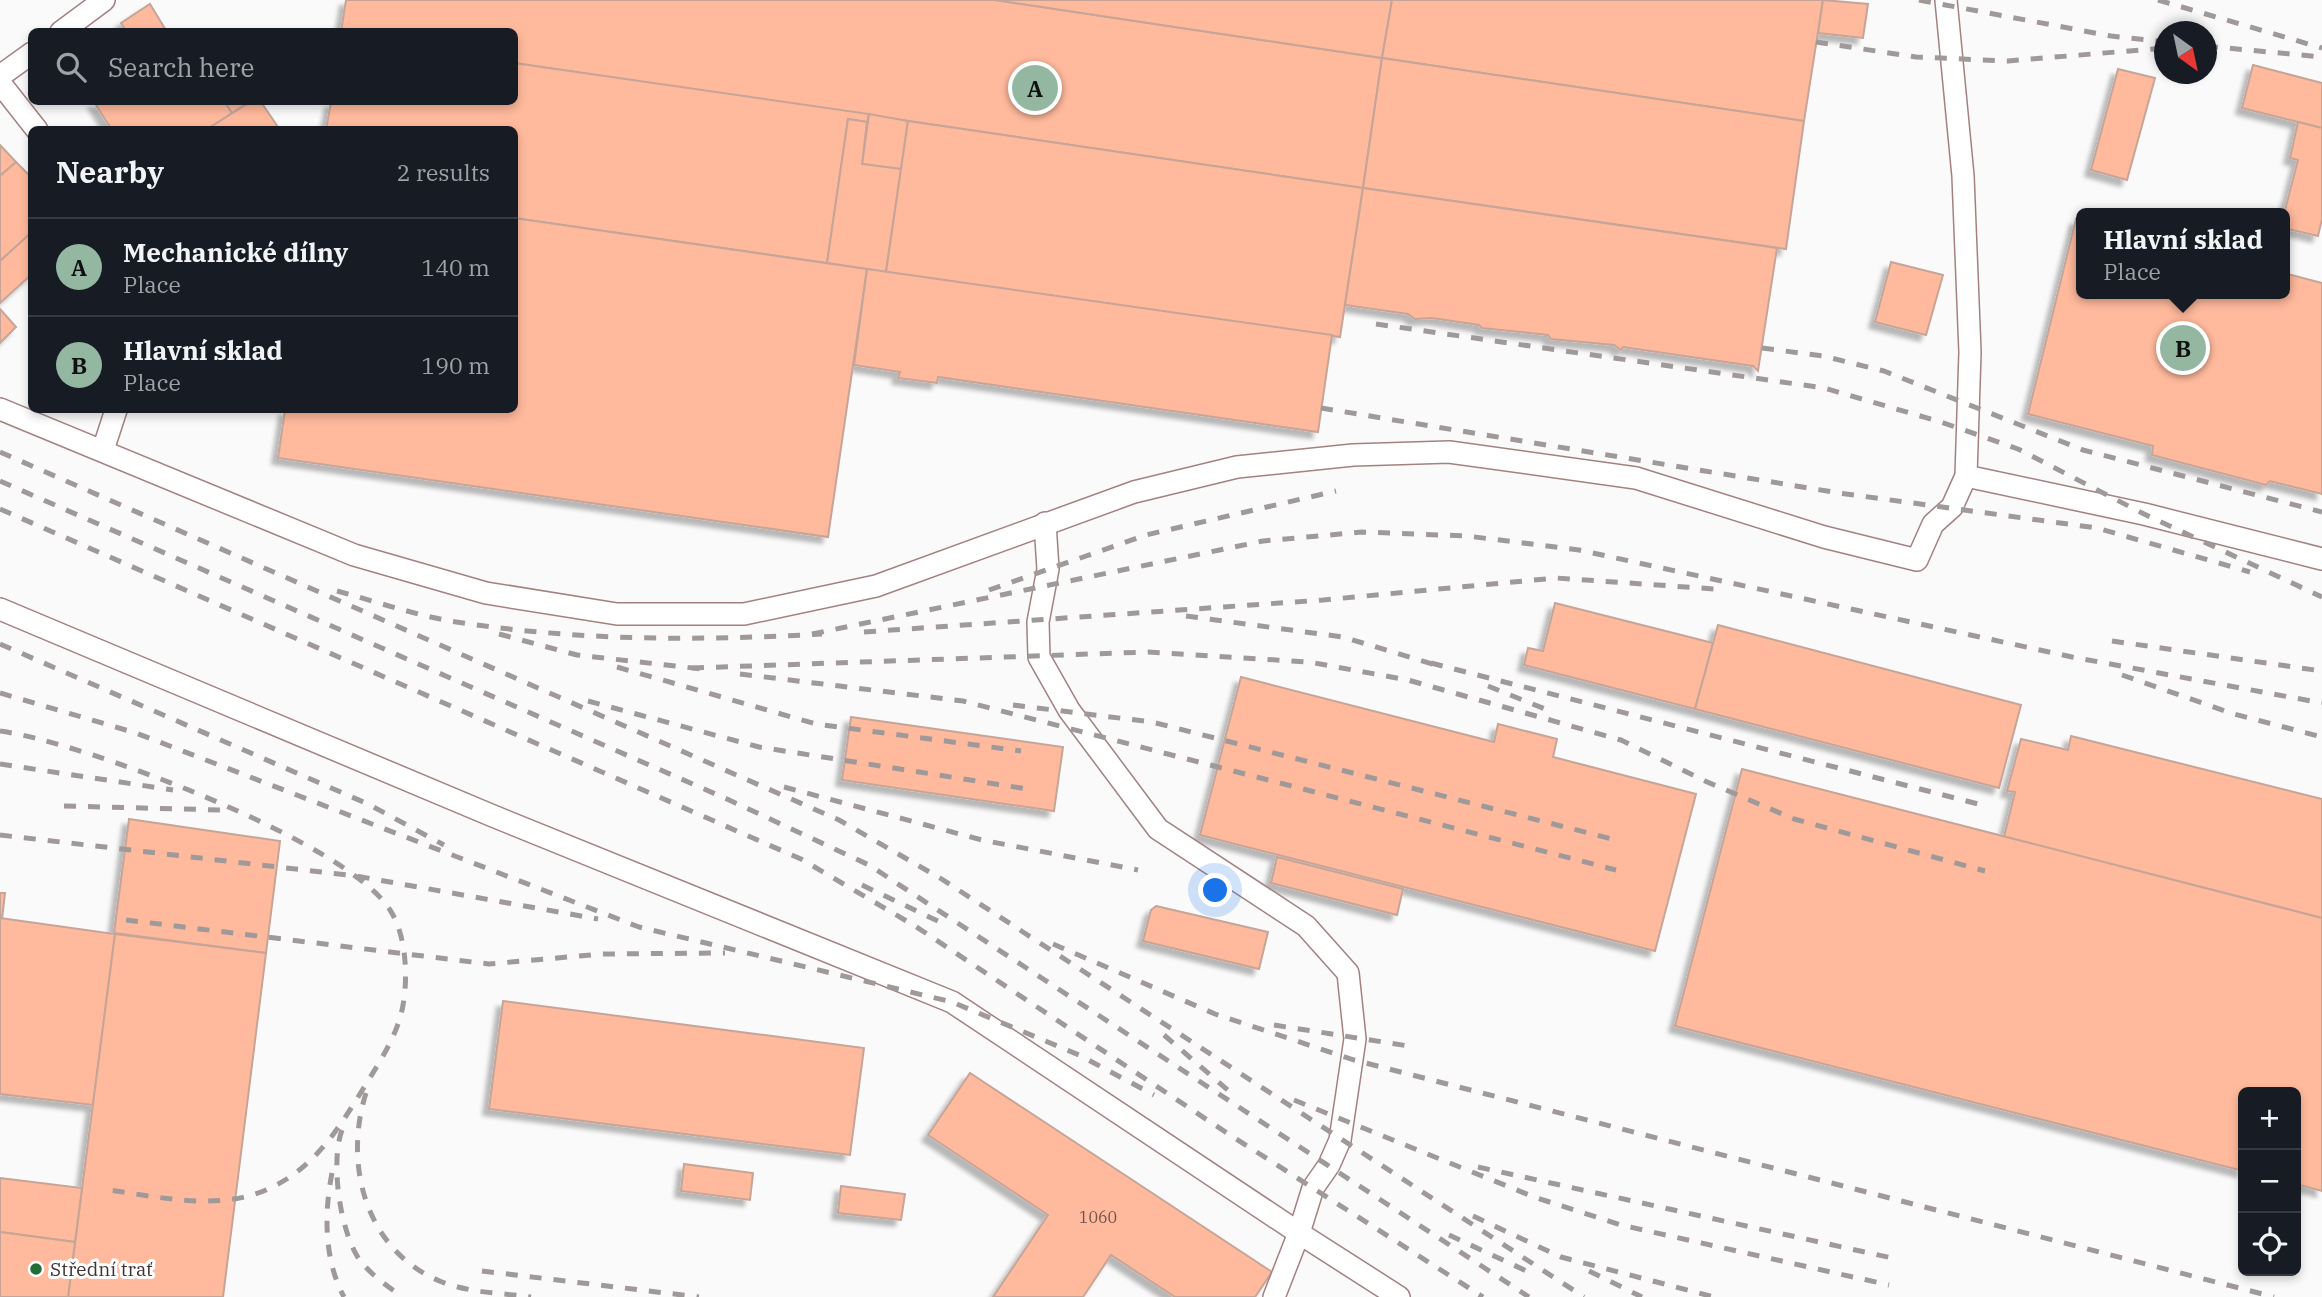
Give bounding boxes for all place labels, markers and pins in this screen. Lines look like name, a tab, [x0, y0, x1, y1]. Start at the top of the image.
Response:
pin: A	[1012, 62, 1058, 114]
pin: B	[2160, 322, 2206, 374]
place label: Střední trať	[50, 1257, 153, 1281]
marker: Střední trať	[28, 1261, 44, 1277]

